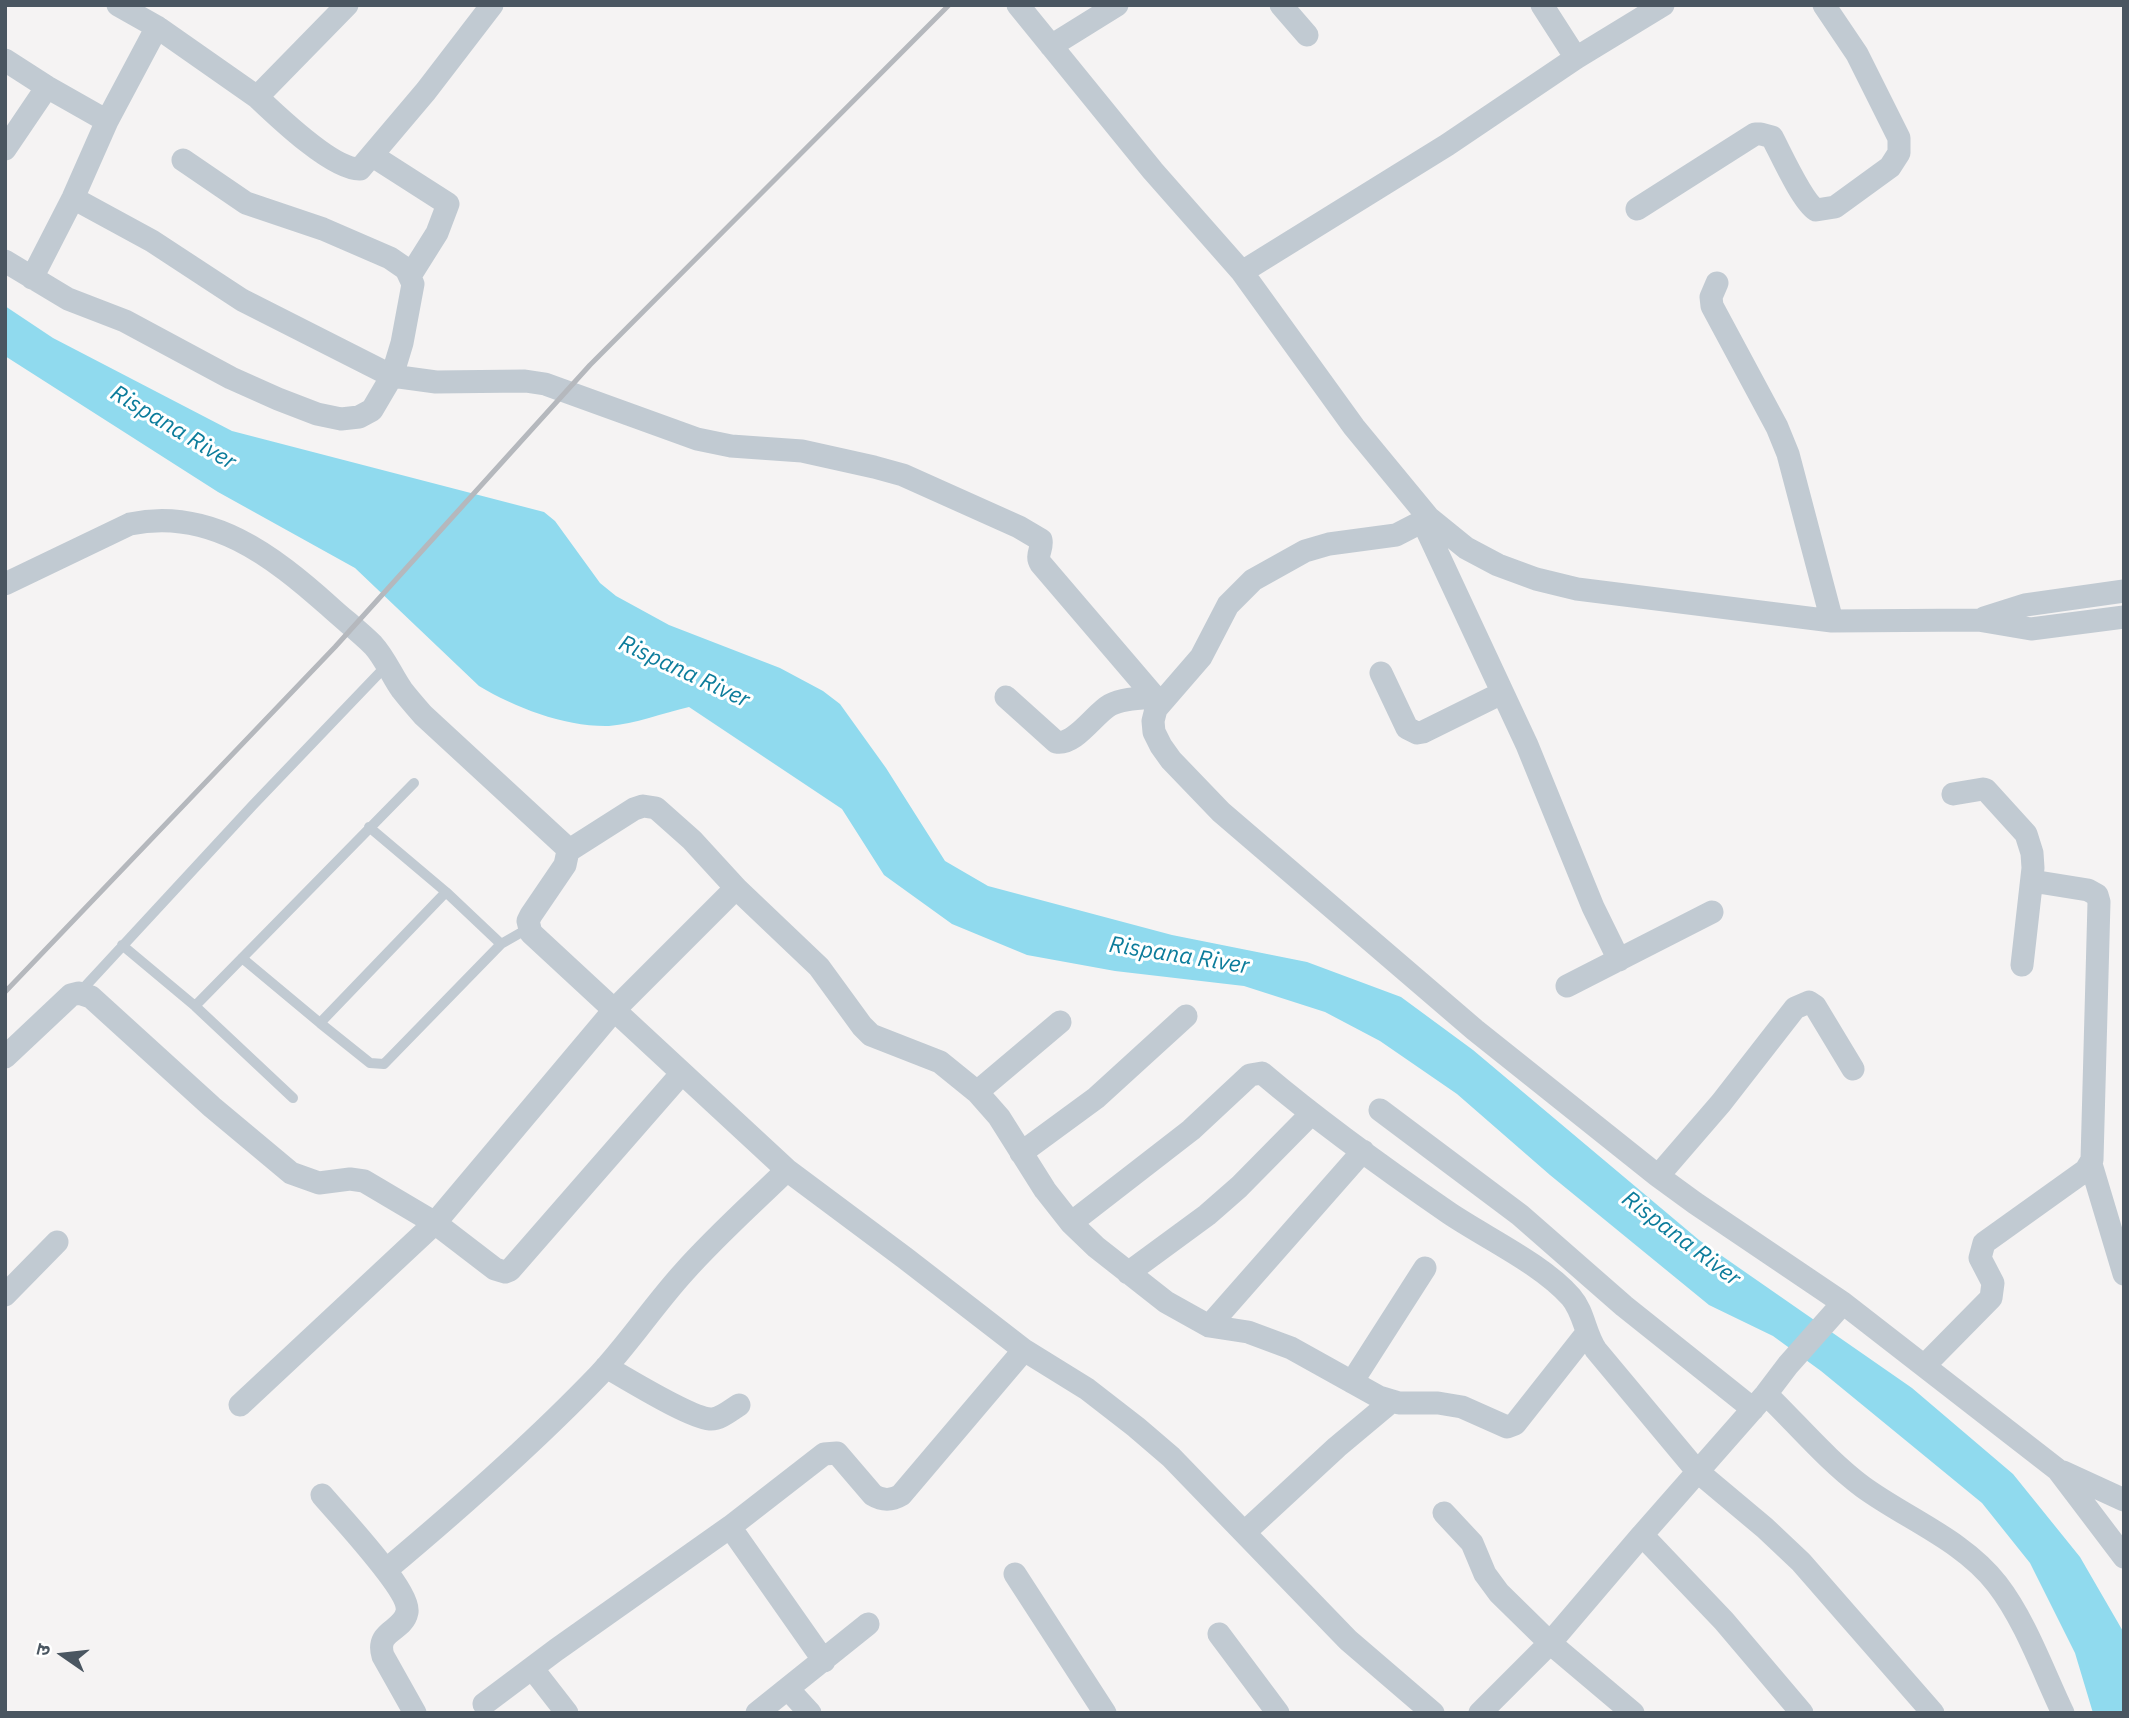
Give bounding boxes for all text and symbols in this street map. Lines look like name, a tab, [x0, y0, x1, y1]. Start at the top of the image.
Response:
water label: Rispana River	[105, 380, 241, 476]
water label: Rispana River	[614, 630, 754, 714]
water label: Rispana River	[1107, 931, 1251, 981]
water label: Rispana River	[1616, 1185, 1746, 1293]
north arrow	[28, 1620, 98, 1690]
text: उ	[30, 1642, 56, 1658]

